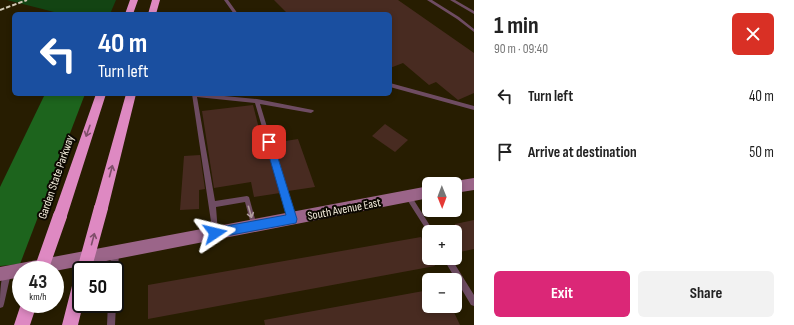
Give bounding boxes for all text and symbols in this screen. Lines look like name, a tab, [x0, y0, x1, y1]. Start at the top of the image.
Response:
text: 1 min	[494, 11, 539, 40]
button: close	[732, 13, 774, 55]
text: 40 m	[98, 27, 147, 60]
icon: left	[32, 28, 84, 80]
text: 90 m · 09:40	[494, 41, 548, 57]
text: Turn left	[98, 61, 149, 82]
icon: left	[494, 85, 516, 107]
text: Turn left	[528, 87, 573, 106]
text: 40 m	[749, 87, 774, 106]
one-way arrow	[84, 125, 92, 137]
pin	[252, 125, 286, 159]
icon: arrive	[258, 131, 280, 153]
street label: Garden State Parkway	[35, 133, 78, 221]
icon: arrive	[494, 141, 516, 163]
text: Arrive at destination	[528, 143, 637, 162]
text: 50 m	[749, 143, 774, 162]
one-way arrow	[108, 164, 115, 177]
north arrow	[422, 177, 462, 217]
map controls	[422, 177, 462, 313]
street label: South Avenue East	[306, 195, 382, 224]
one-way arrow	[247, 205, 254, 218]
position arrow	[194, 212, 236, 254]
button: +	[422, 225, 462, 265]
one-way arrow	[89, 233, 97, 246]
speed limit sign: 50	[72, 261, 124, 313]
text: 43	[29, 270, 47, 294]
button: Exit	[494, 271, 630, 317]
button: Share	[638, 271, 774, 317]
button: −	[422, 273, 462, 313]
text: km/h	[29, 291, 47, 303]

